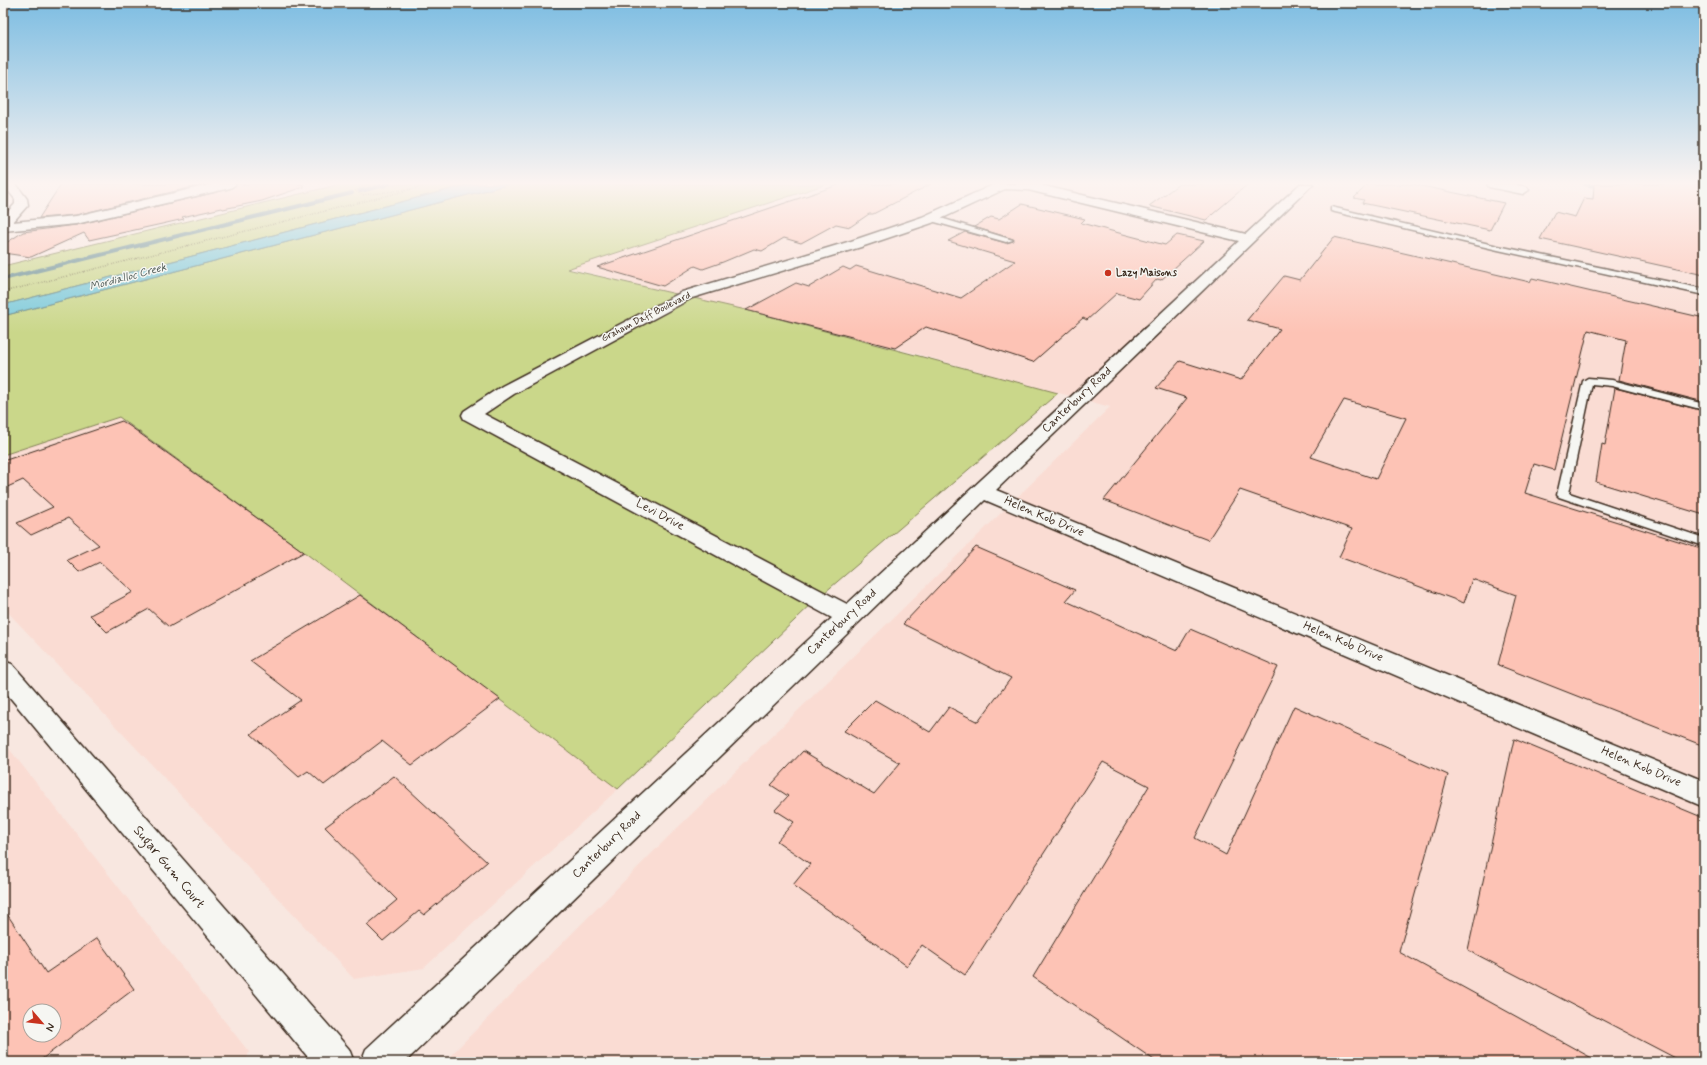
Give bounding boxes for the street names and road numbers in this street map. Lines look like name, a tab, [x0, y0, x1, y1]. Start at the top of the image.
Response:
street label: Graham Daff Boulevard	[599, 289, 693, 345]
street label: Canterbury Road	[1039, 363, 1115, 437]
street label: Helen Kob Drive	[1002, 493, 1086, 541]
street label: Levi Drive	[633, 495, 687, 535]
street label: Canterbury Road	[804, 585, 880, 659]
street label: Helen Kob Drive	[1301, 618, 1385, 666]
street label: Helen Kob Drive	[1599, 743, 1683, 791]
street label: Canterbury Road	[569, 808, 645, 882]
street label: Sugar Gum Court	[128, 822, 209, 913]

